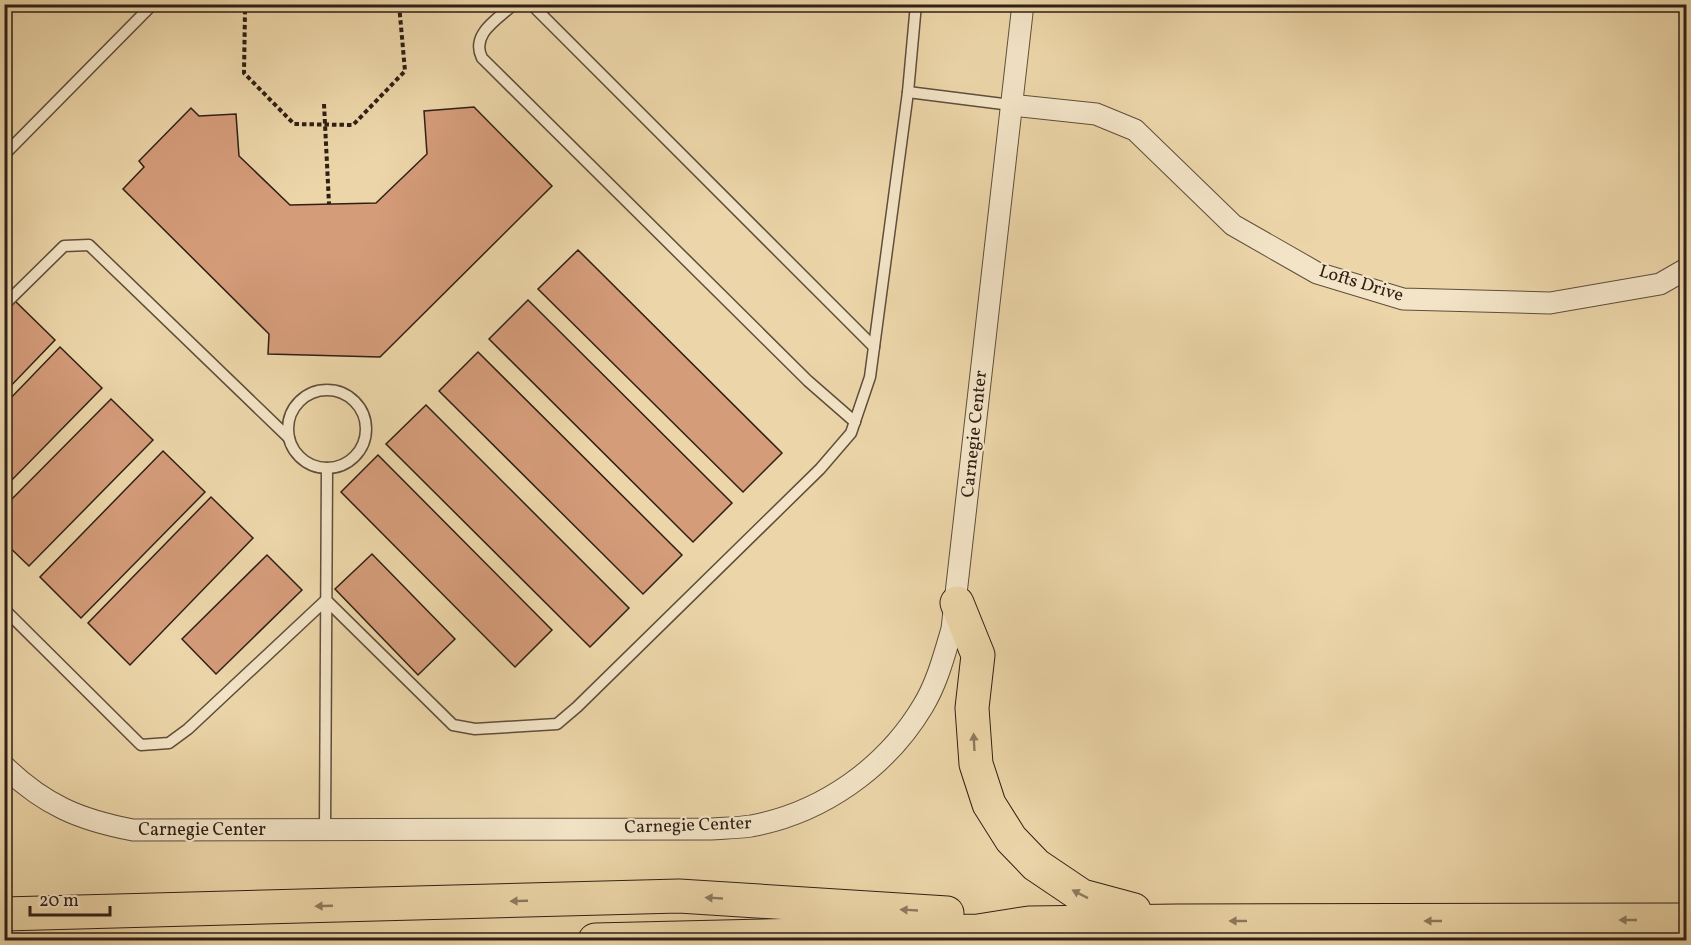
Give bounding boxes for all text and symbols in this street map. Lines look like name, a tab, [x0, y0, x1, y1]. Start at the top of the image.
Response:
street label: Lofts Drive	[1316, 259, 1406, 309]
street label: Carnegie Center	[956, 369, 994, 499]
one-way arrow	[970, 732, 979, 751]
street label: Carnegie Center	[624, 811, 753, 841]
street label: Carnegie Center	[138, 818, 266, 843]
scale bar	[30, 879, 110, 917]
text: 20 m	[39, 889, 79, 914]
one-way arrow	[1072, 889, 1089, 898]
one-way arrow	[704, 894, 723, 903]
one-way arrow	[510, 896, 529, 905]
one-way arrow	[315, 901, 334, 911]
one-way arrow	[899, 906, 918, 915]
one-way arrow	[1619, 915, 1638, 925]
one-way arrow	[1229, 916, 1248, 926]
one-way arrow	[1424, 916, 1443, 926]

